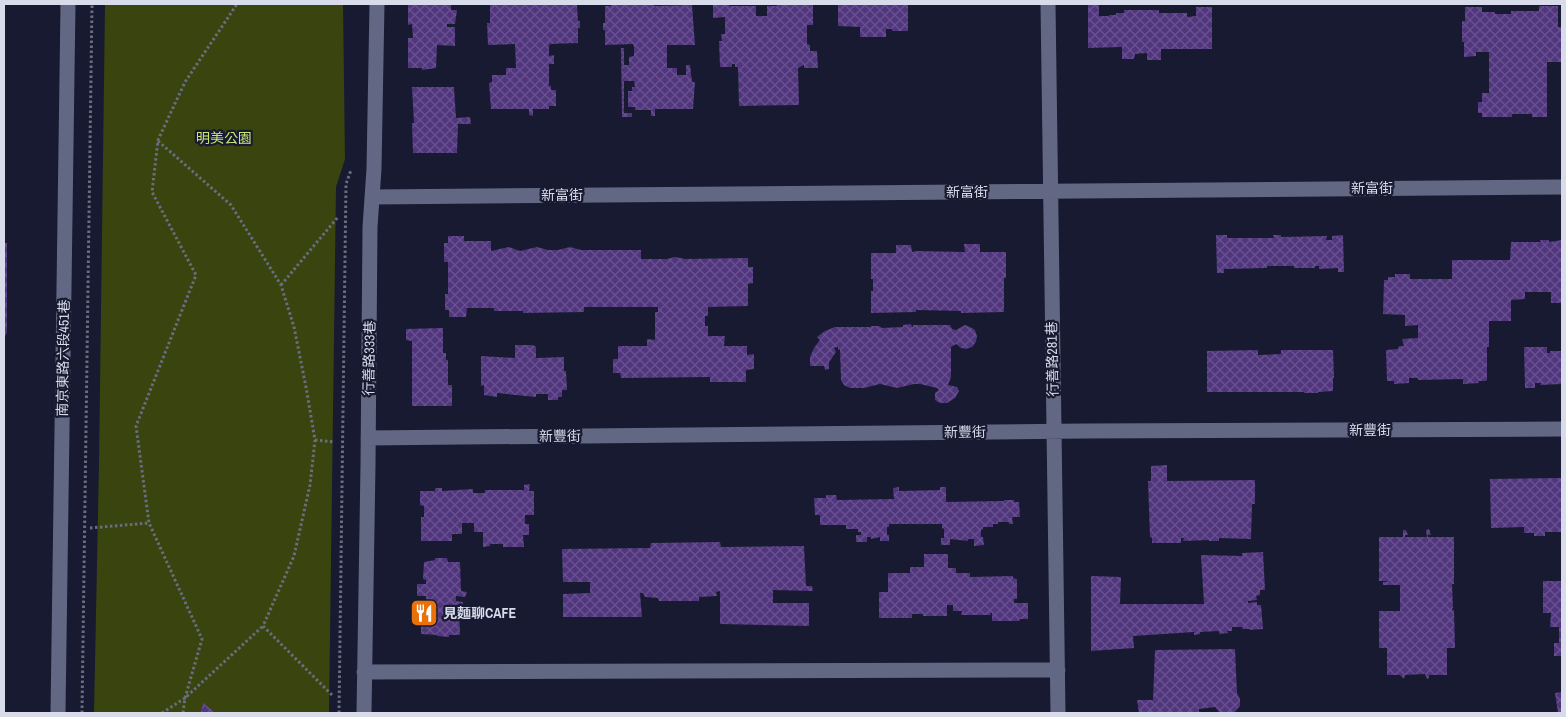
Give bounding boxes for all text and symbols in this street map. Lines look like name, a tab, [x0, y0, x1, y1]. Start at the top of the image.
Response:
park label: 明美公園	[196, 129, 252, 147]
street label: 新富街	[1351, 179, 1393, 197]
street label: 新富街	[946, 183, 988, 201]
street label: 新富街	[541, 186, 583, 204]
street label: 南京東路六段451巷	[53, 299, 73, 417]
street label: 行善路333巷	[359, 320, 379, 396]
street label: 行善路281巷	[1042, 321, 1062, 397]
street label: 新豐街	[1349, 421, 1391, 439]
street label: 新豐街	[944, 423, 986, 441]
street label: 新豐街	[539, 427, 581, 445]
restaurant icon: 見麵聊CAFE	[409, 598, 439, 628]
place label: 見麵聊CAFE	[443, 604, 517, 622]

